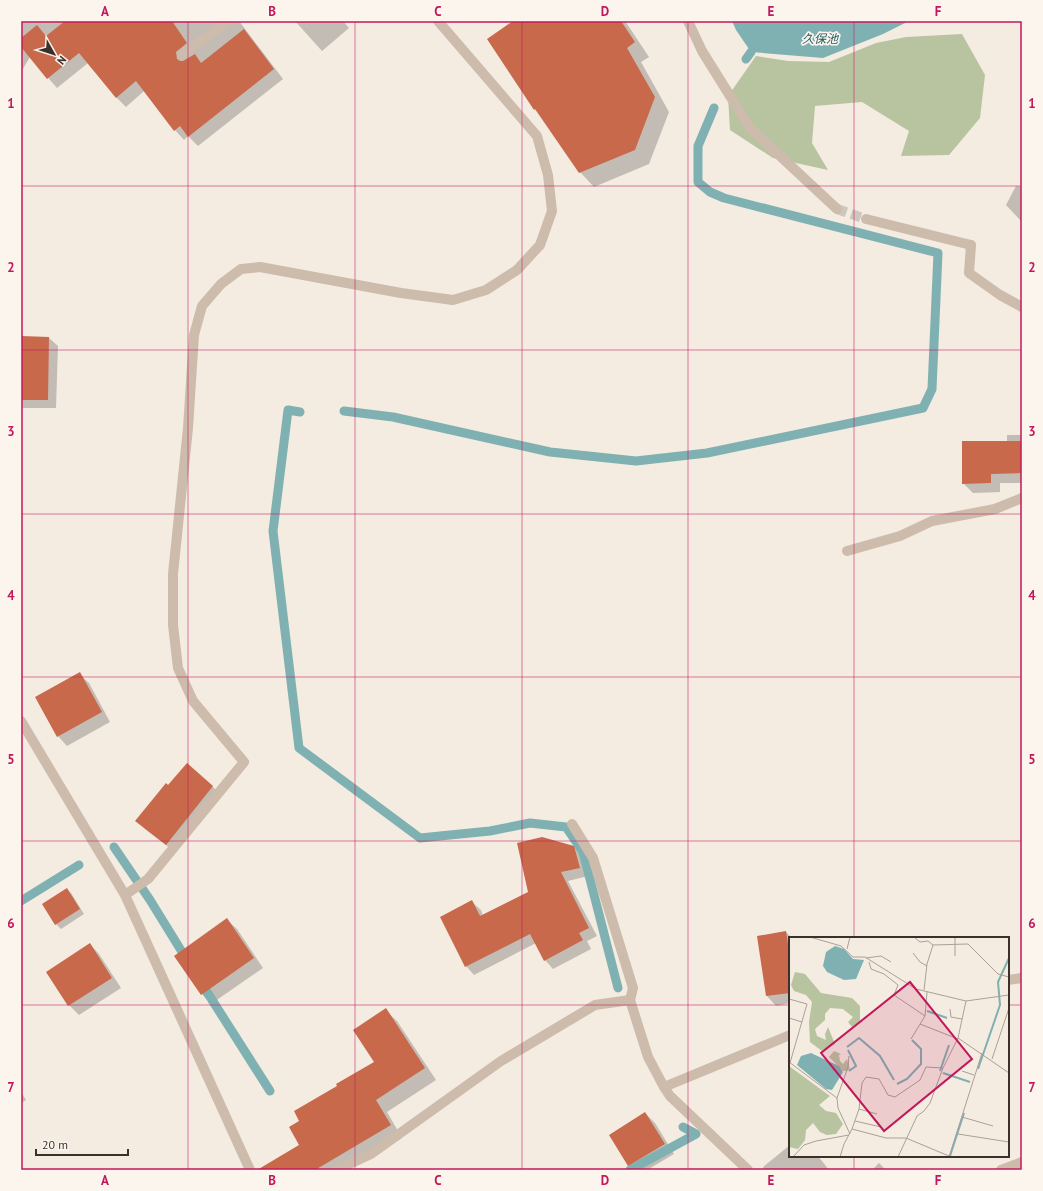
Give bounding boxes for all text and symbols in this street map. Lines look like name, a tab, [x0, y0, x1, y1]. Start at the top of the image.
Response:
text: A	[101, 3, 109, 20]
text: B	[268, 3, 276, 20]
text: C	[434, 3, 442, 20]
text: D	[601, 3, 609, 20]
text: E	[768, 3, 775, 20]
text: F	[935, 3, 942, 20]
water label: 久保池	[802, 31, 839, 46]
north arrow	[34, 34, 74, 74]
text: N	[54, 53, 69, 68]
text: 1	[7, 95, 15, 112]
text: 1	[1028, 95, 1036, 112]
text: 2	[7, 259, 15, 276]
text: 2	[1028, 259, 1036, 276]
text: 3	[7, 423, 15, 440]
text: 3	[1028, 423, 1036, 440]
text: 4	[7, 587, 15, 604]
text: 4	[1028, 587, 1036, 604]
text: 5	[7, 751, 15, 768]
text: 5	[1028, 751, 1036, 768]
text: 6	[7, 915, 15, 932]
text: 6	[1028, 915, 1036, 932]
inset map	[789, 937, 1009, 1157]
text: 7	[7, 1079, 15, 1096]
text: 7	[1028, 1079, 1036, 1096]
scale bar	[36, 1131, 128, 1157]
text: 20 m	[42, 1137, 68, 1152]
text: A	[101, 1172, 109, 1189]
text: B	[268, 1172, 276, 1189]
text: C	[434, 1172, 442, 1189]
text: D	[601, 1172, 609, 1189]
text: E	[768, 1172, 775, 1189]
text: F	[935, 1172, 942, 1189]

